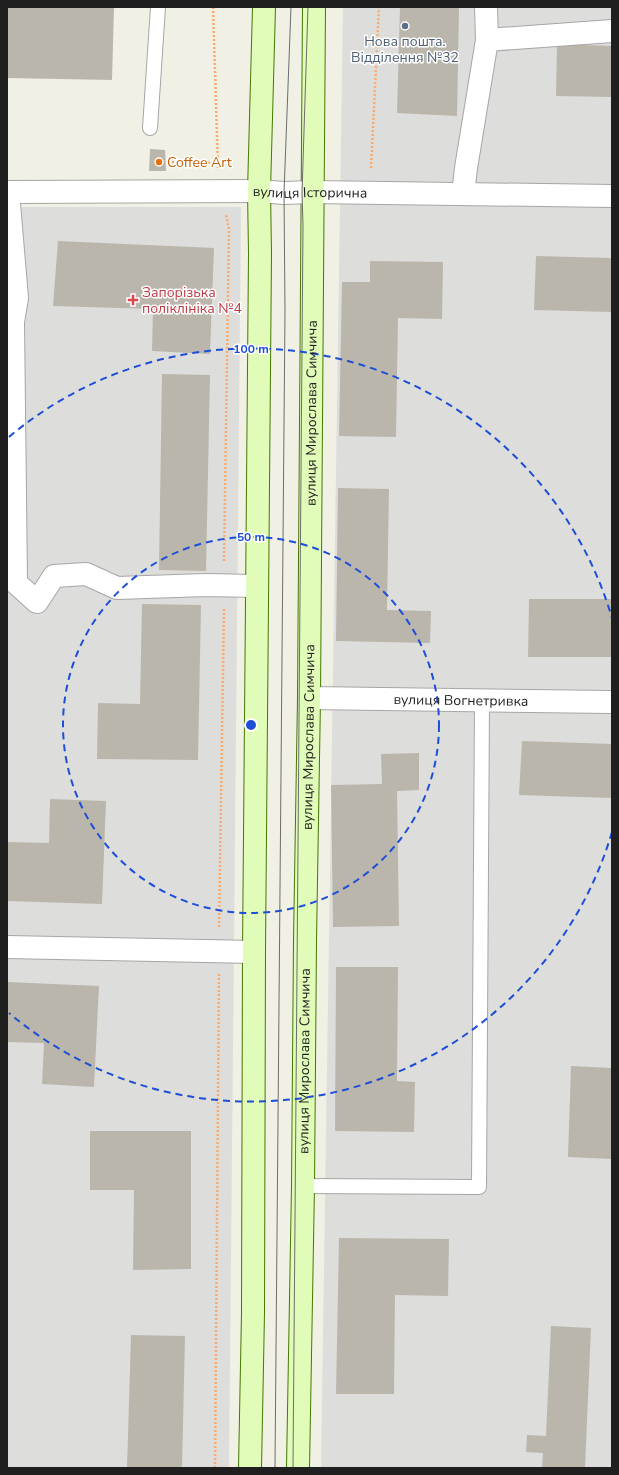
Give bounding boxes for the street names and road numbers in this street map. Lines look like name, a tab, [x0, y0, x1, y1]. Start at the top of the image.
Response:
street label: вулиця Історична	[253, 182, 367, 203]
street label: вулиця Мирослава Симчича	[301, 320, 322, 506]
street label: вулиця Мирослава Симчича	[298, 644, 319, 830]
street label: вулиця Вогнетривка	[393, 690, 529, 711]
street label: вулиця Мирослава Симчича	[294, 968, 315, 1154]

